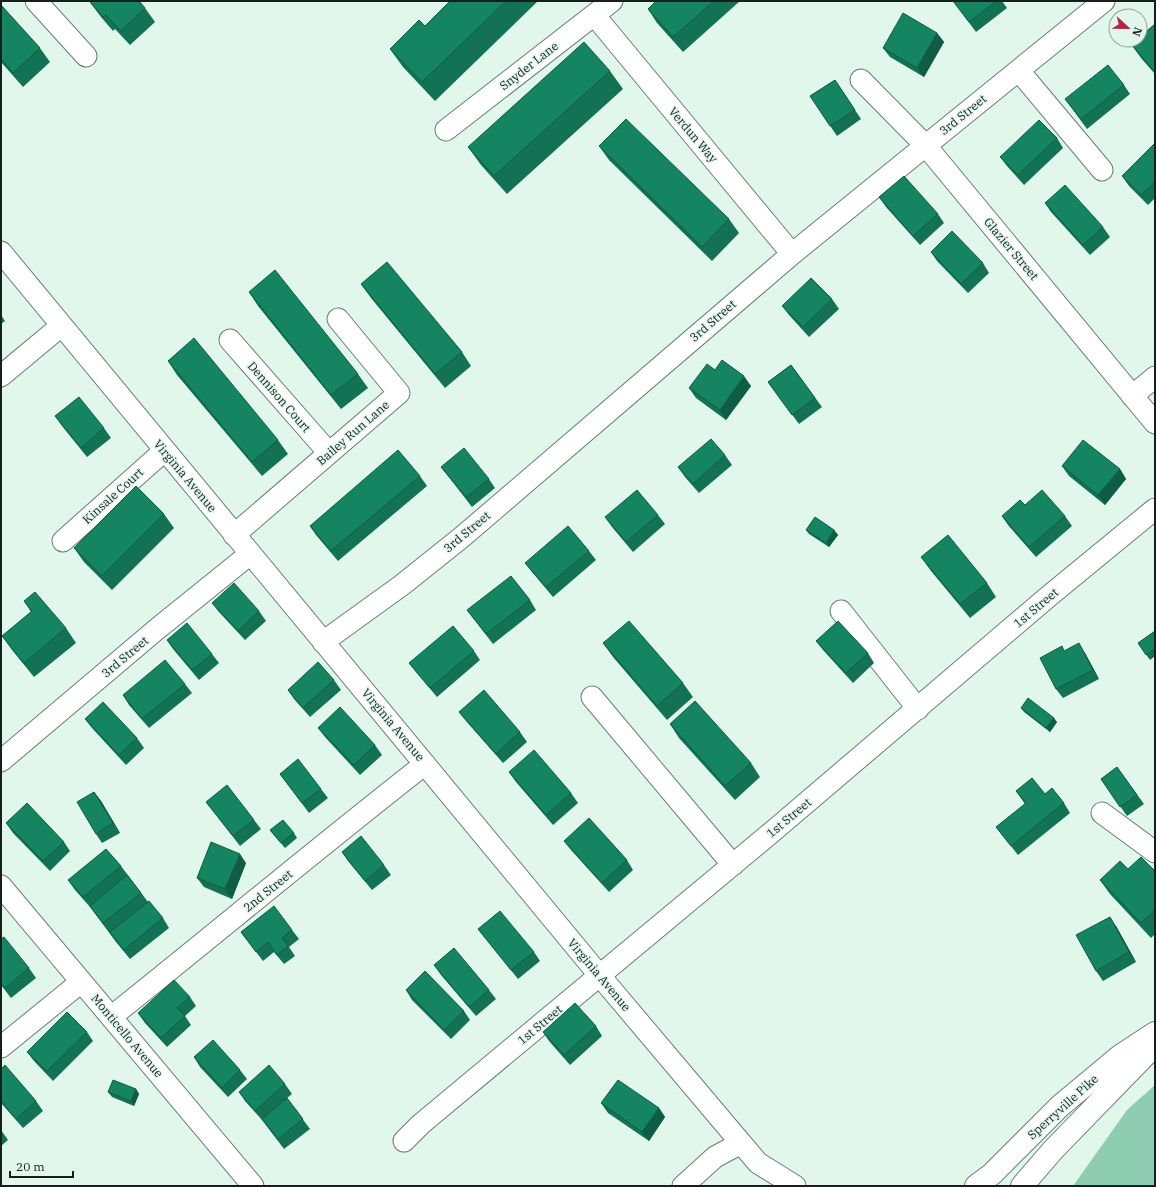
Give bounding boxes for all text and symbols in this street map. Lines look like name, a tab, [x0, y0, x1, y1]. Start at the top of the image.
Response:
north arrow	[1108, 8, 1148, 48]
text: N	[1129, 25, 1145, 39]
street label: Snyder Lane	[496, 38, 561, 93]
street label: 3rd Street	[936, 91, 989, 138]
street label: Verdun Way	[666, 104, 721, 166]
street label: Glazier Street	[981, 214, 1042, 283]
street label: 3rd Street	[687, 296, 739, 345]
street label: Dennison Court	[245, 358, 314, 435]
street label: Bailey Run Lane	[313, 397, 392, 468]
street label: Virginia Avenue	[151, 436, 220, 515]
street label: Kinsale Court	[79, 464, 146, 527]
street label: 3rd Street	[440, 508, 493, 555]
street label: 1st Street	[1010, 585, 1061, 631]
street label: 3rd Street	[98, 633, 151, 680]
street label: Virginia Avenue	[359, 685, 428, 764]
street label: 1st Street	[763, 795, 814, 841]
street label: 2nd Street	[240, 866, 295, 915]
street label: Virginia Avenue	[565, 935, 634, 1014]
street label: Monticello Avenue	[88, 991, 167, 1080]
street label: 1st Street	[514, 1002, 565, 1048]
street label: Sperryville Pike	[1024, 1071, 1101, 1142]
scale bar	[10, 1153, 73, 1179]
text: 20 m	[16, 1159, 45, 1174]

